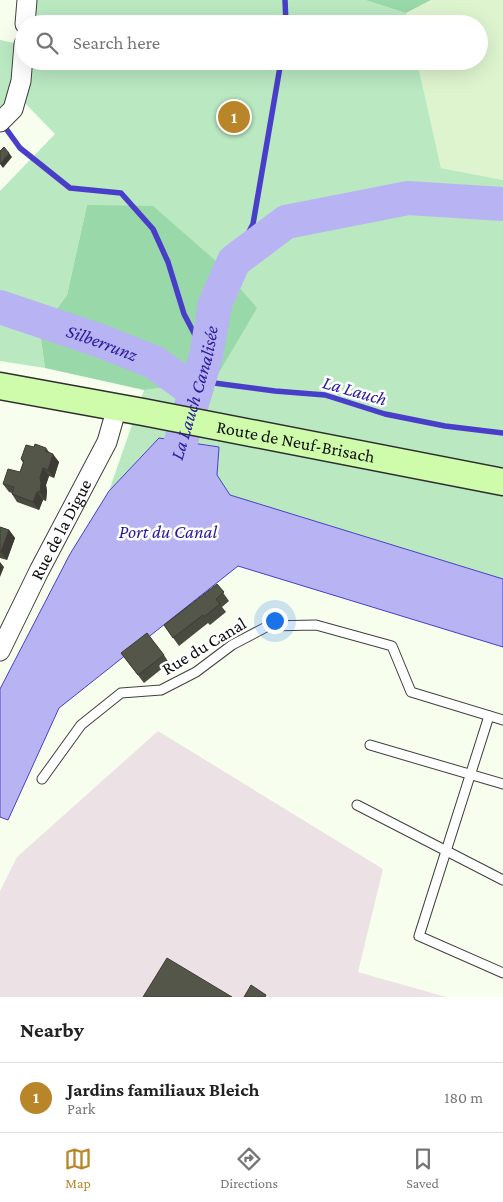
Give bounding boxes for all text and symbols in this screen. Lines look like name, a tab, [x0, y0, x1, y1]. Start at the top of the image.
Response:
search box	[15, 15, 488, 70]
icon: search	[33, 29, 61, 57]
text: Search here	[73, 32, 160, 53]
pin: 1	[218, 98, 250, 136]
water label: Silberrunz	[64, 320, 141, 366]
water label: La Lauch Canalisée	[166, 324, 222, 462]
water label: La Lauch	[320, 371, 389, 410]
street label: Route de Neuf-Brisach	[215, 417, 377, 467]
street label: Rue de la Digue	[26, 476, 96, 583]
water label: Port du Canal	[119, 521, 218, 542]
your location	[262, 608, 288, 634]
street label: Rue du Canal	[158, 613, 250, 679]
text: Nearby	[20, 1018, 84, 1042]
text: Jardins familiaux Bleich	[67, 1079, 259, 1100]
text: 1	[33, 1089, 39, 1106]
text: 180 m	[444, 1089, 483, 1106]
text: Park	[67, 1100, 95, 1117]
tab: Map	[64, 1145, 92, 1191]
tab: Directions	[220, 1145, 278, 1191]
tab: Saved	[406, 1145, 439, 1191]

